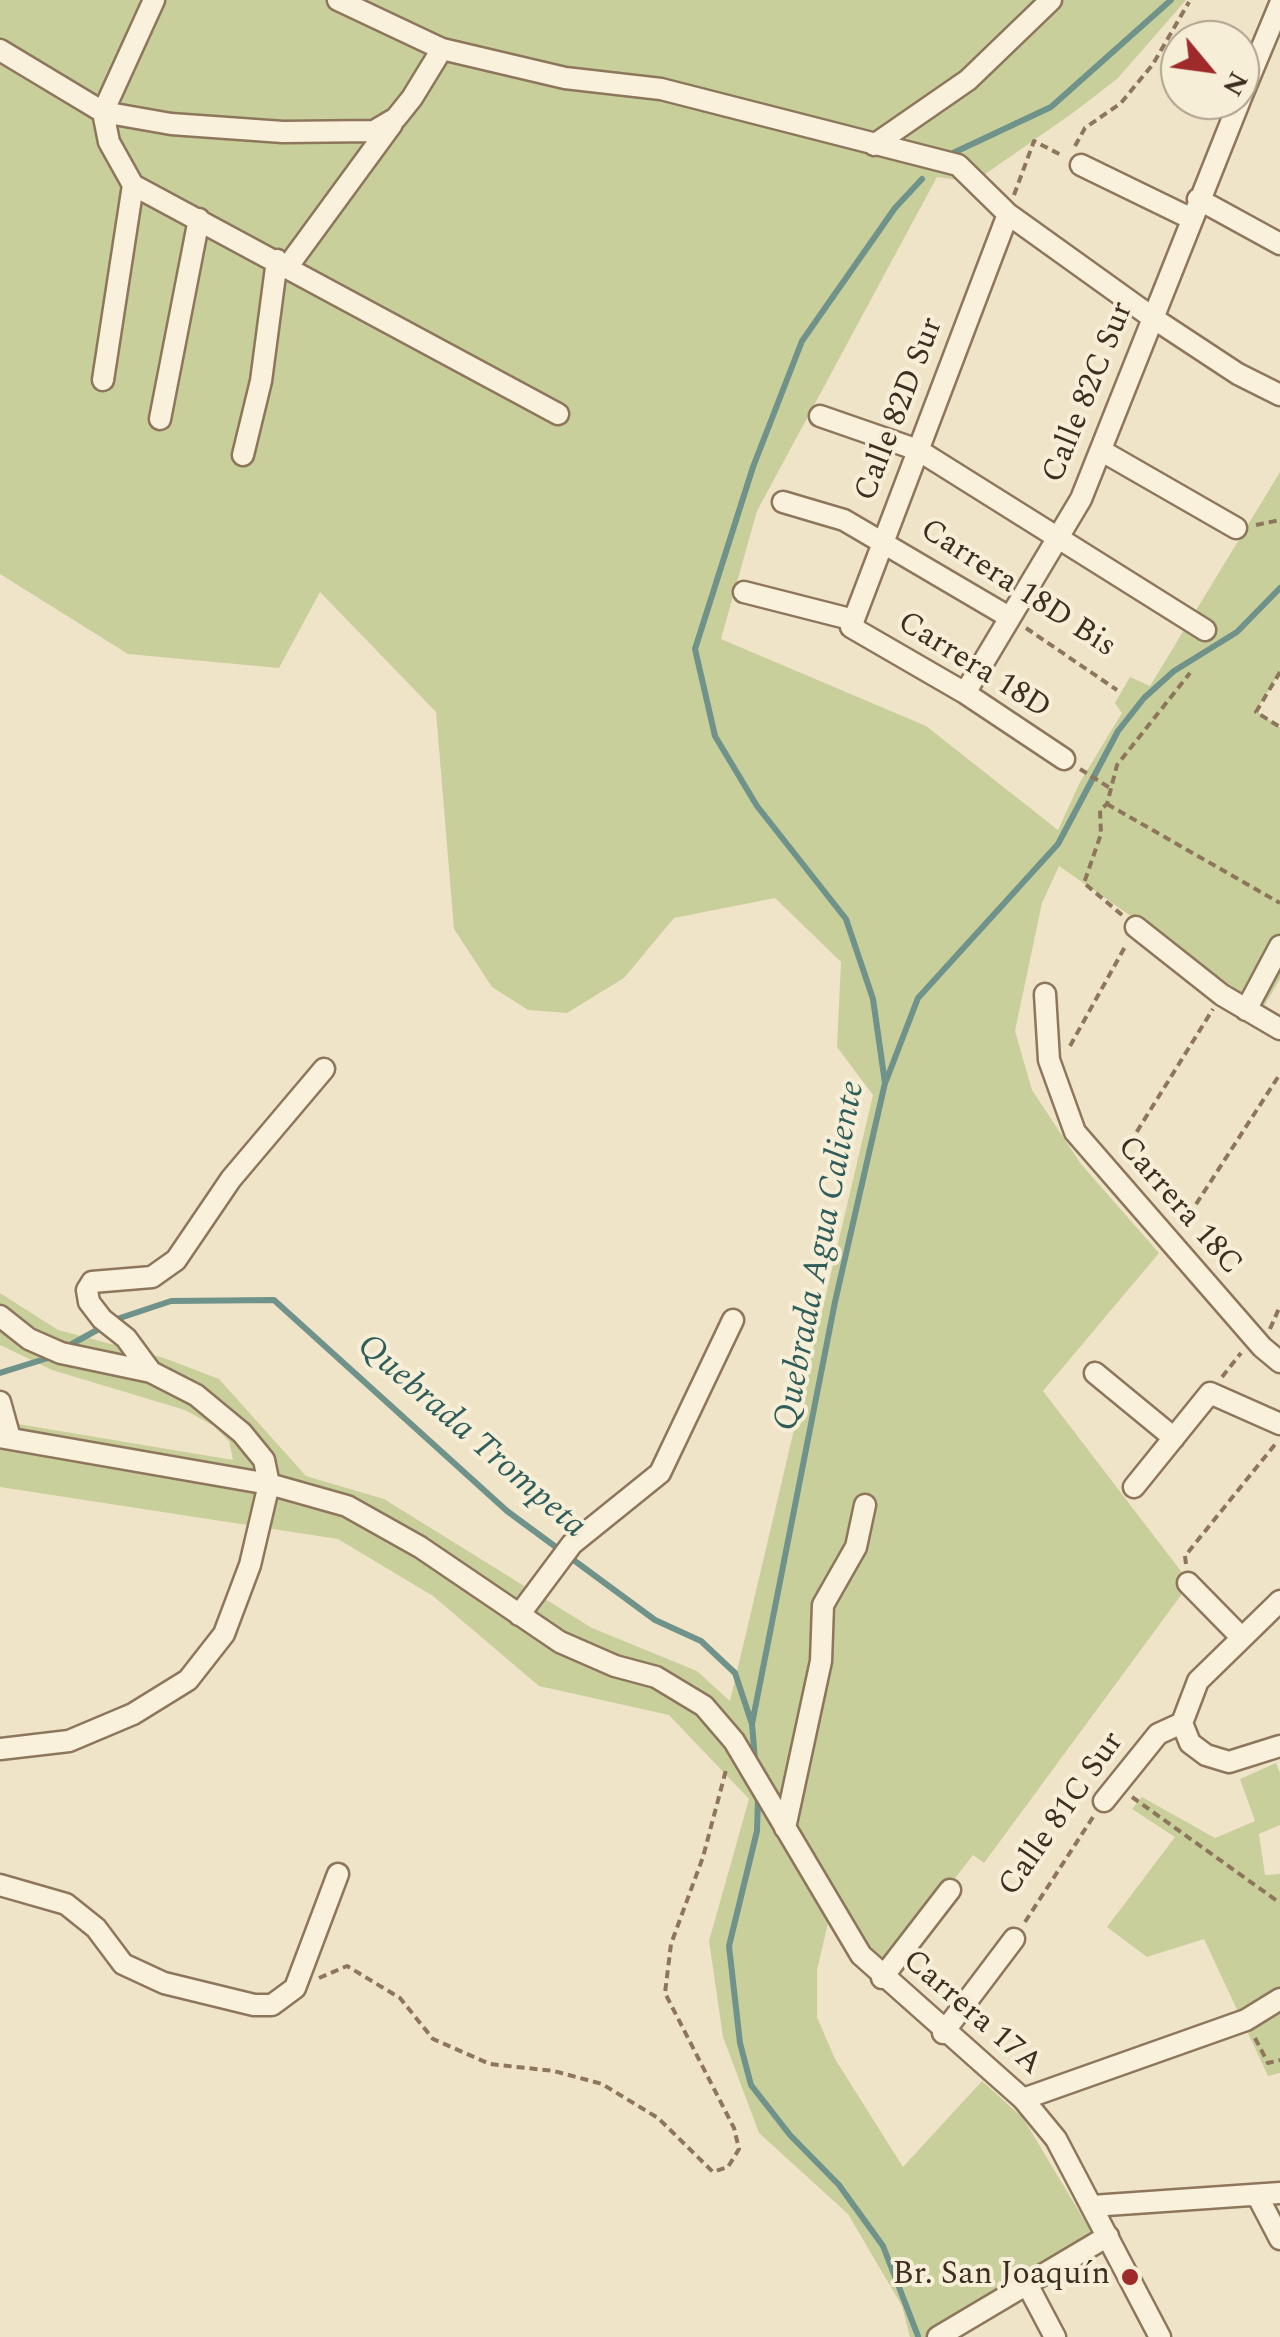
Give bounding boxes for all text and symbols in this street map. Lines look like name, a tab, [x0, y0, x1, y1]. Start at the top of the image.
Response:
north arrow	[1160, 20, 1260, 120]
text: N	[1211, 63, 1259, 104]
street label: Calle 82C Sur	[1036, 297, 1144, 489]
street label: Calle 82D Sur	[848, 313, 954, 507]
street label: Carrera 18D Bis	[912, 512, 1122, 668]
street label: Carrera 18D	[889, 605, 1057, 729]
water label: Quebrada Agua Caliente	[767, 1077, 877, 1435]
street label: Carrera 18C	[1107, 1130, 1249, 1284]
water label: Quebrada Trompeta	[347, 1327, 593, 1549]
street label: Calle 81C Sur	[992, 1725, 1134, 1905]
street label: Carrera 17A	[893, 1943, 1049, 2085]
place label: Br. San Joaquín	[893, 2258, 1110, 2296]
marker: Br. San Joaquín	[1119, 2266, 1141, 2288]

